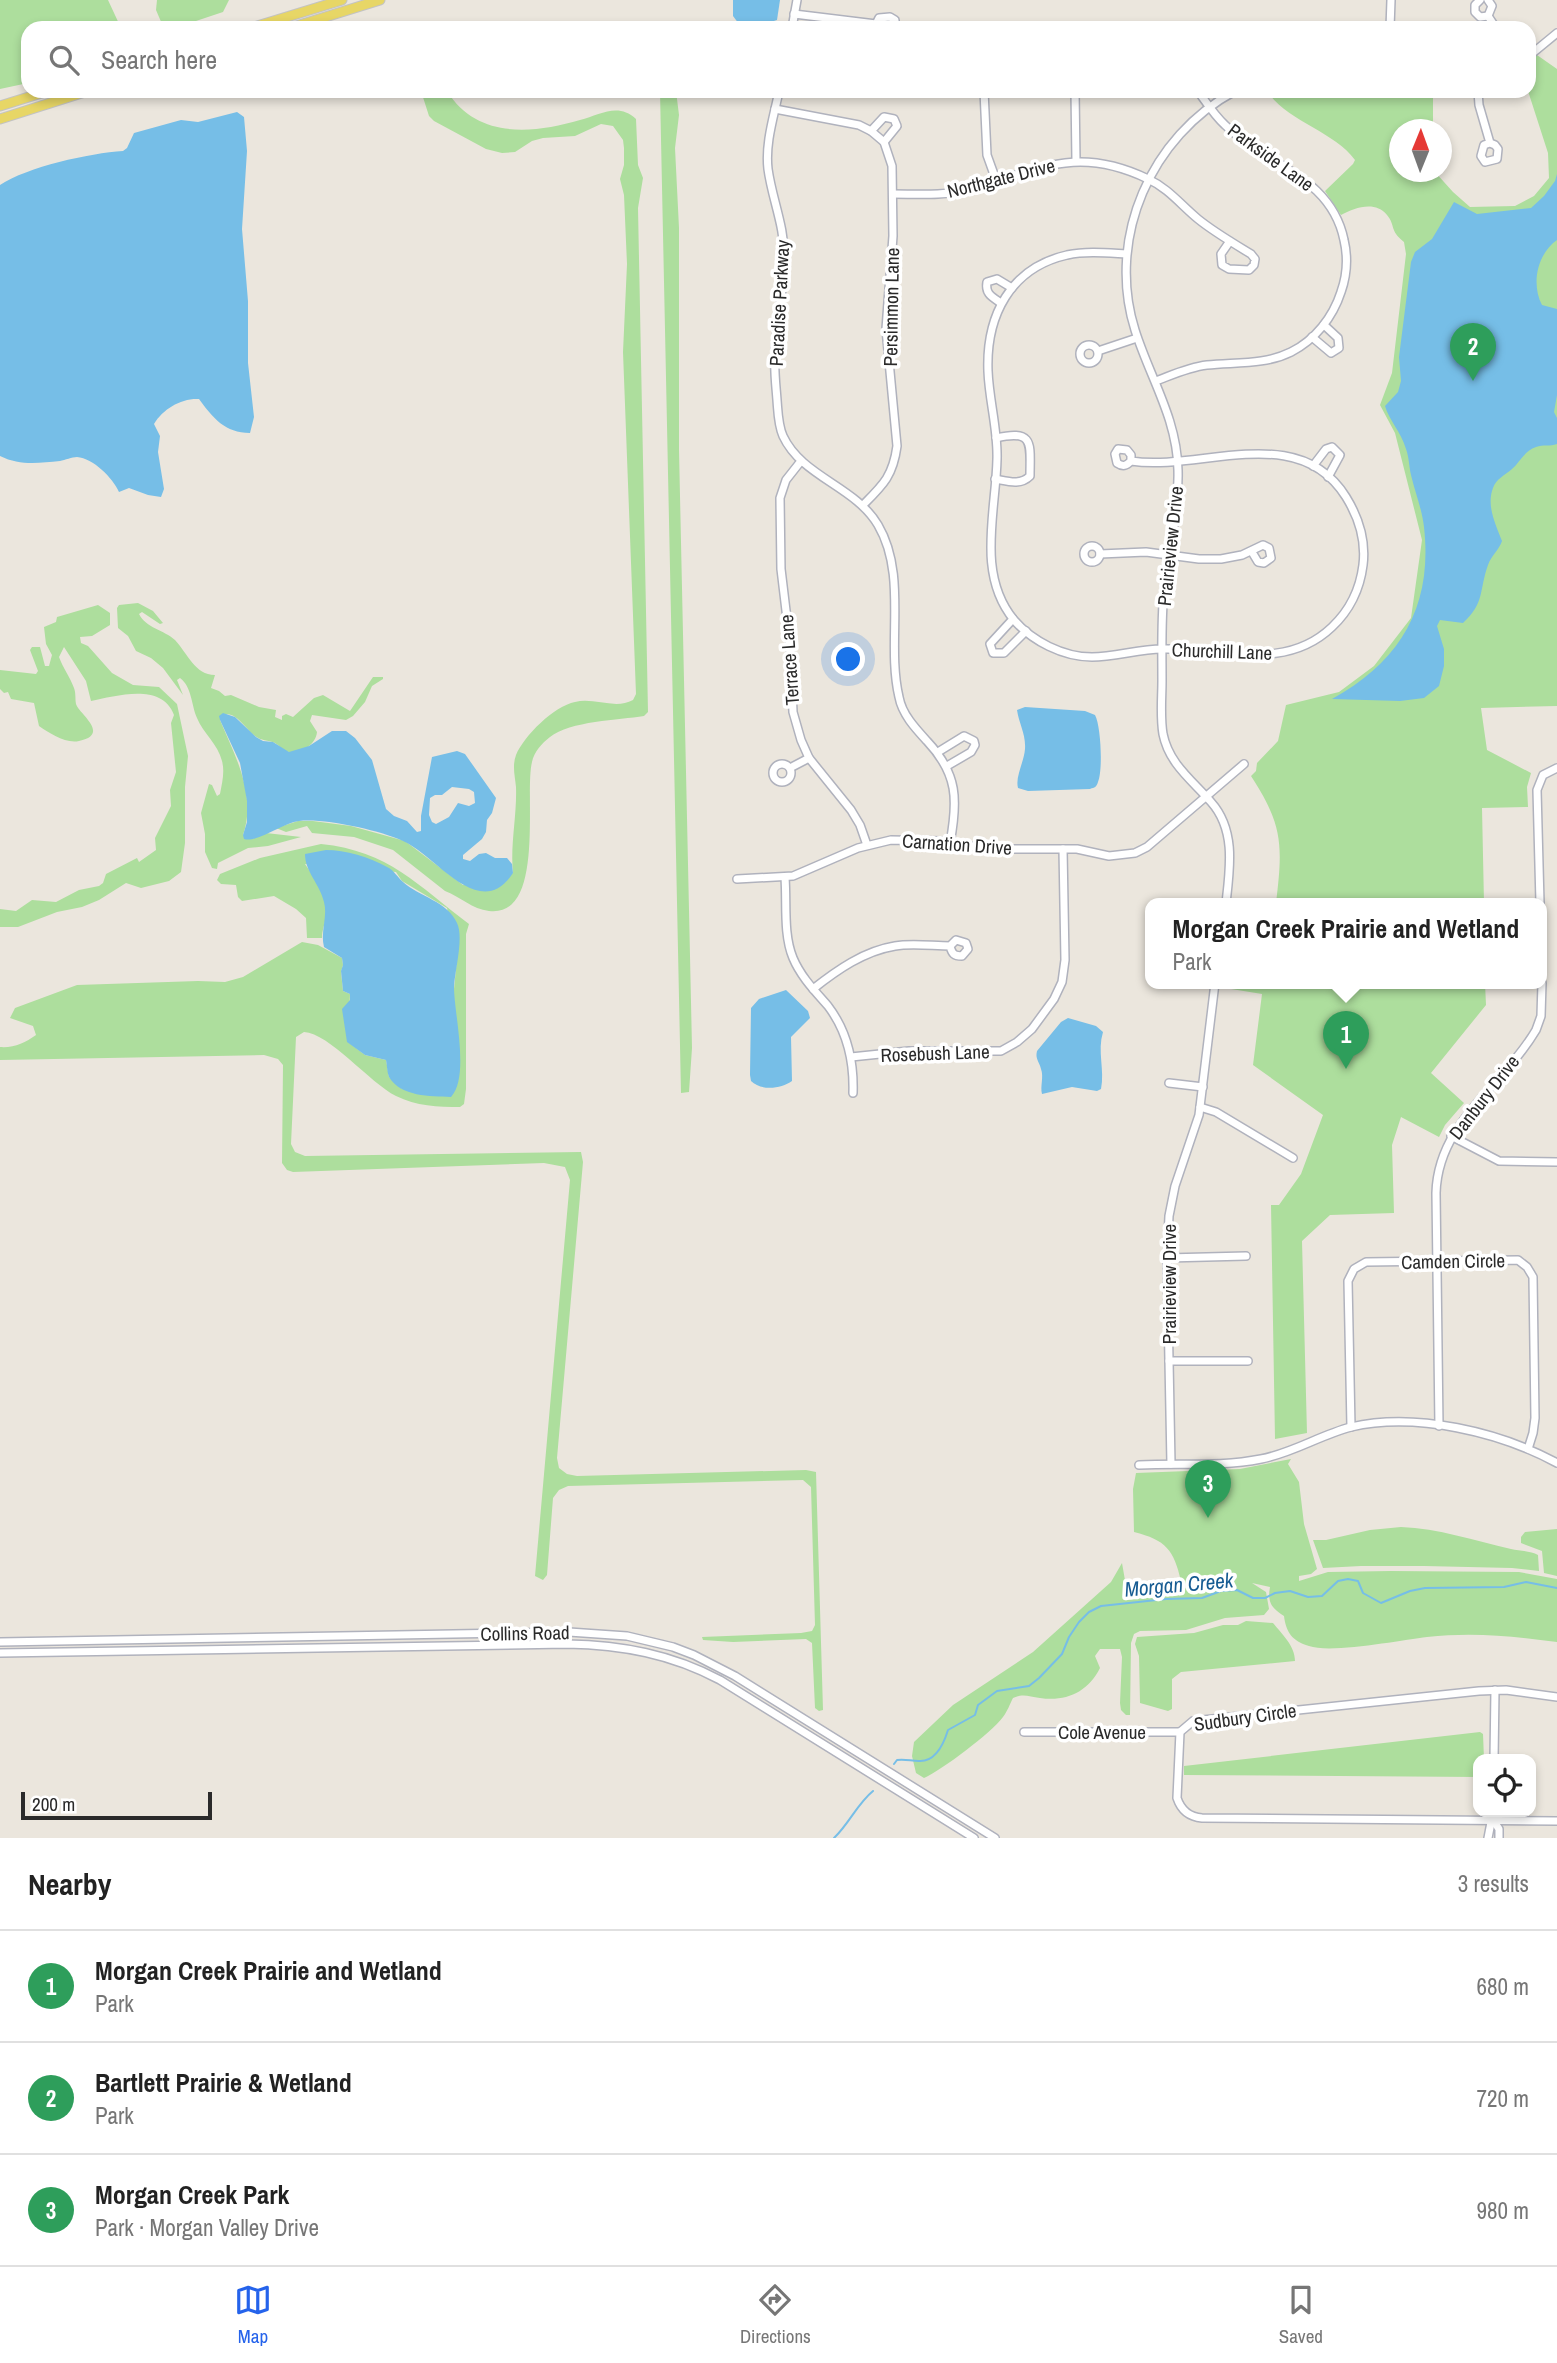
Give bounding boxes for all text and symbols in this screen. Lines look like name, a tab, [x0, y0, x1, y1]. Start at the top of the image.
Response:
search box	[21, 21, 1536, 98]
icon: search	[45, 41, 83, 79]
text: Search here	[101, 42, 217, 77]
street label: Parkside Lane	[1223, 117, 1319, 197]
north arrow	[1389, 119, 1452, 182]
street label: Northgate Drive	[944, 152, 1058, 204]
street label: Paradise Parkway	[763, 239, 795, 367]
street label: Persimmon Lane	[877, 247, 905, 367]
pin: 2	[1450, 323, 1496, 381]
street label: Prairieview Drive	[1151, 485, 1189, 607]
street label: Terrace Lane	[773, 614, 805, 706]
street label: Churchill Lane	[1171, 636, 1273, 666]
your location	[831, 642, 865, 676]
street label: Carnation Drive	[901, 827, 1013, 861]
popup	[1145, 898, 1547, 989]
text: Morgan Creek Prairie and Wetland	[1173, 911, 1519, 946]
text: Park	[1173, 946, 1211, 977]
pin: 1	[1323, 1011, 1369, 1069]
street label: Rosebush Lane	[880, 1038, 990, 1068]
street label: Danbury Drive	[1443, 1049, 1525, 1145]
street label: Prairieview Drive	[1156, 1224, 1182, 1344]
street label: Camden Circle	[1401, 1247, 1505, 1275]
pin: 3	[1185, 1460, 1231, 1518]
water label: Morgan Creek	[1123, 1565, 1236, 1604]
street label: Collins Road	[480, 1619, 570, 1647]
street label: Sudbury Circle	[1192, 1697, 1298, 1737]
street label: Cole Avenue	[1058, 1719, 1146, 1745]
map controls	[1473, 1754, 1536, 1817]
button: locate	[1473, 1754, 1536, 1817]
scale bar	[21, 1789, 212, 1821]
text: 200 m	[32, 1791, 75, 1817]
text: Nearby	[28, 1864, 111, 1904]
text: 3 results	[1458, 1868, 1529, 1899]
text: Morgan Creek Prairie and Wetland	[95, 1953, 442, 1988]
text: 1	[46, 1971, 56, 2002]
text: 680 m	[1477, 1971, 1529, 2002]
text: Park	[95, 1988, 134, 2019]
text: Bartlett Prairie & Wetland	[95, 2065, 352, 2100]
text: 2	[46, 2083, 56, 2114]
text: 720 m	[1477, 2083, 1529, 2114]
text: Park	[95, 2100, 134, 2131]
text: Morgan Creek Park	[95, 2177, 289, 2212]
text: 3	[46, 2195, 56, 2226]
text: 980 m	[1477, 2195, 1529, 2226]
text: Park · Morgan Valley Drive	[95, 2212, 319, 2243]
tab: Map	[234, 2281, 272, 2349]
tab: Directions	[740, 2281, 811, 2349]
tab: Saved	[1279, 2281, 1323, 2349]

